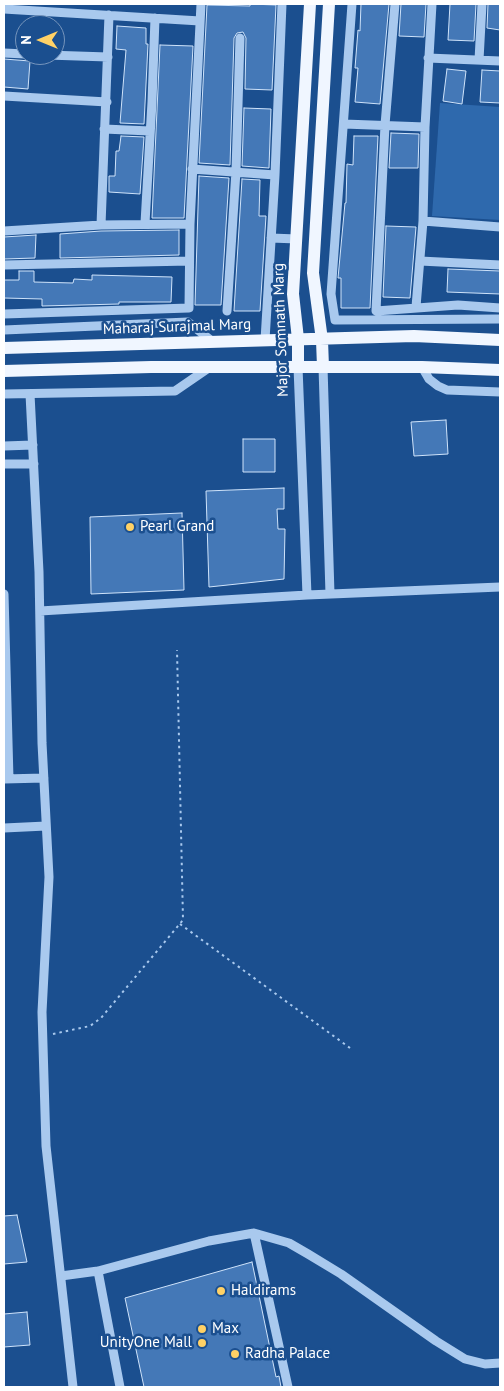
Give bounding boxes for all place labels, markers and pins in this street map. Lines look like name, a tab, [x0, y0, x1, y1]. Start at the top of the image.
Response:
place label: Pearl Grand	[140, 518, 214, 536]
marker: Pearl Grand	[124, 521, 136, 533]
place label: Haldirams	[231, 1282, 296, 1300]
marker: Haldirams	[215, 1285, 227, 1297]
place label: Max	[212, 1320, 239, 1338]
marker: Max	[196, 1323, 208, 1335]
place label: UnityOne Mall	[100, 1334, 192, 1352]
marker: UnityOne Mall	[196, 1337, 208, 1349]
place label: Radha Palace	[245, 1345, 330, 1363]
marker: Radha Palace	[229, 1348, 241, 1360]

